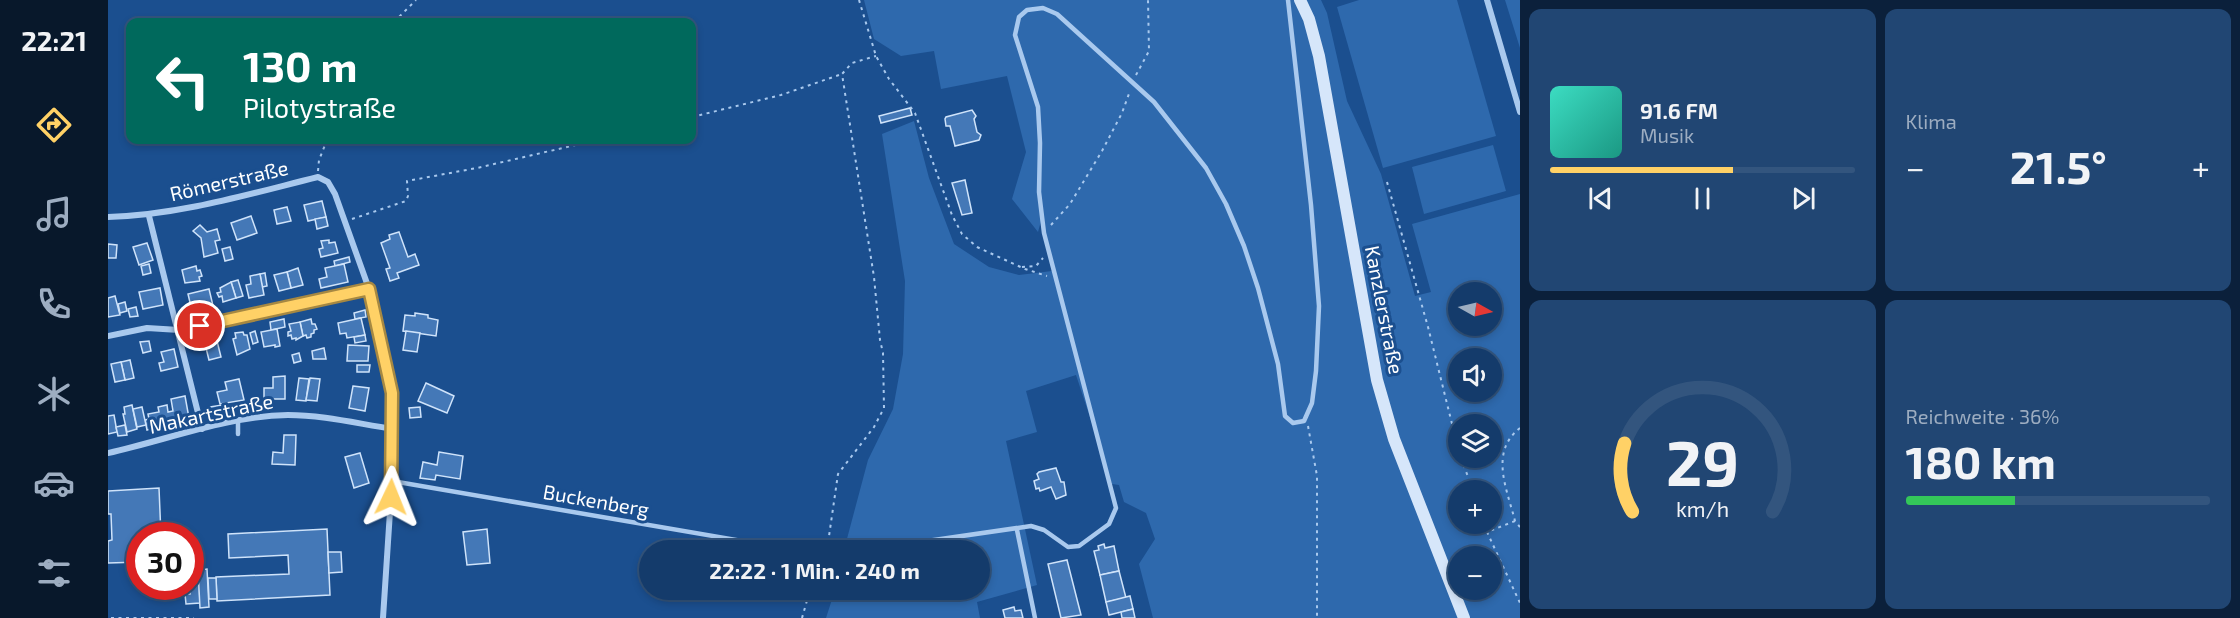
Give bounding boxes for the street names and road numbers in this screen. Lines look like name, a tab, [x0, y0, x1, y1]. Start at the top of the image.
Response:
street label: Römerstraße	[167, 155, 290, 205]
street label: Kanzlerstraße	[1361, 244, 1409, 376]
street label: Makartstraße	[147, 388, 275, 438]
street label: Buckenberg	[541, 479, 651, 521]

